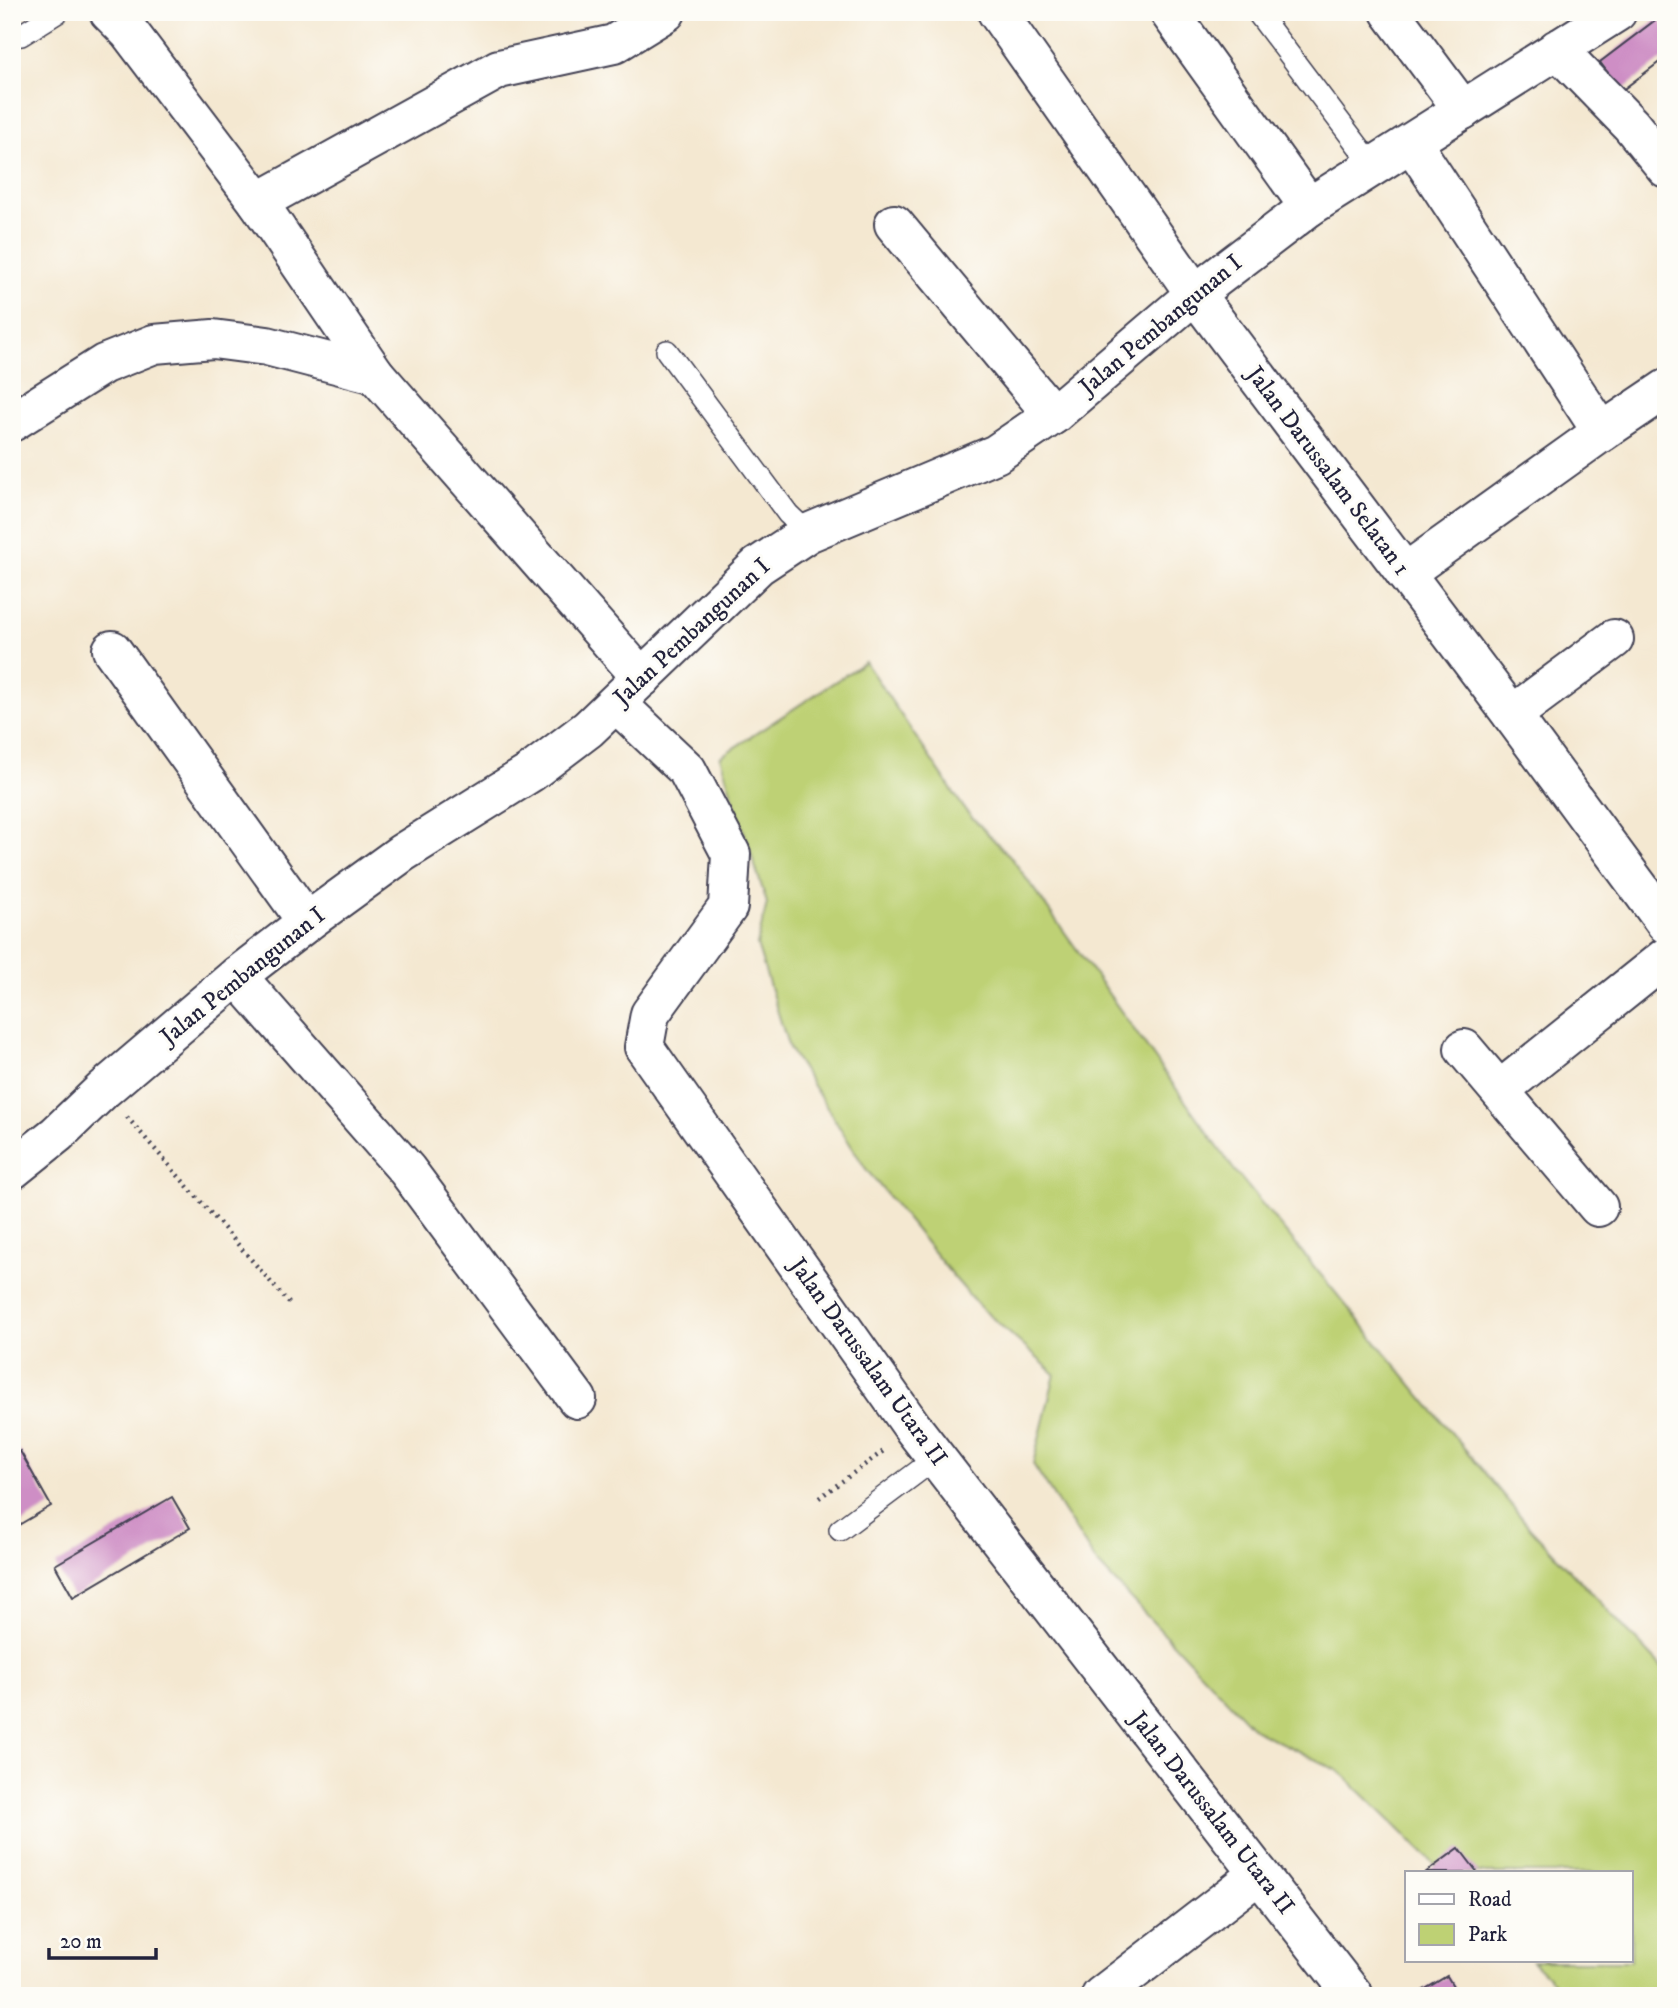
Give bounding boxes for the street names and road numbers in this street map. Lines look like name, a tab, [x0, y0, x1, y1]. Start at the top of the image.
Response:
street label: Jalan Pembangunan I	[1072, 248, 1249, 403]
street label: Jalan Darussalam Selatan 1	[1238, 359, 1416, 581]
street label: Jalan Pembangunan I	[606, 552, 777, 714]
street label: Jalan Pembangunan I	[153, 900, 332, 1053]
street label: Jalan Darussalam Utara II	[781, 1251, 954, 1472]
street label: Jalan Darussalam Utara II	[1122, 1704, 1301, 1921]

